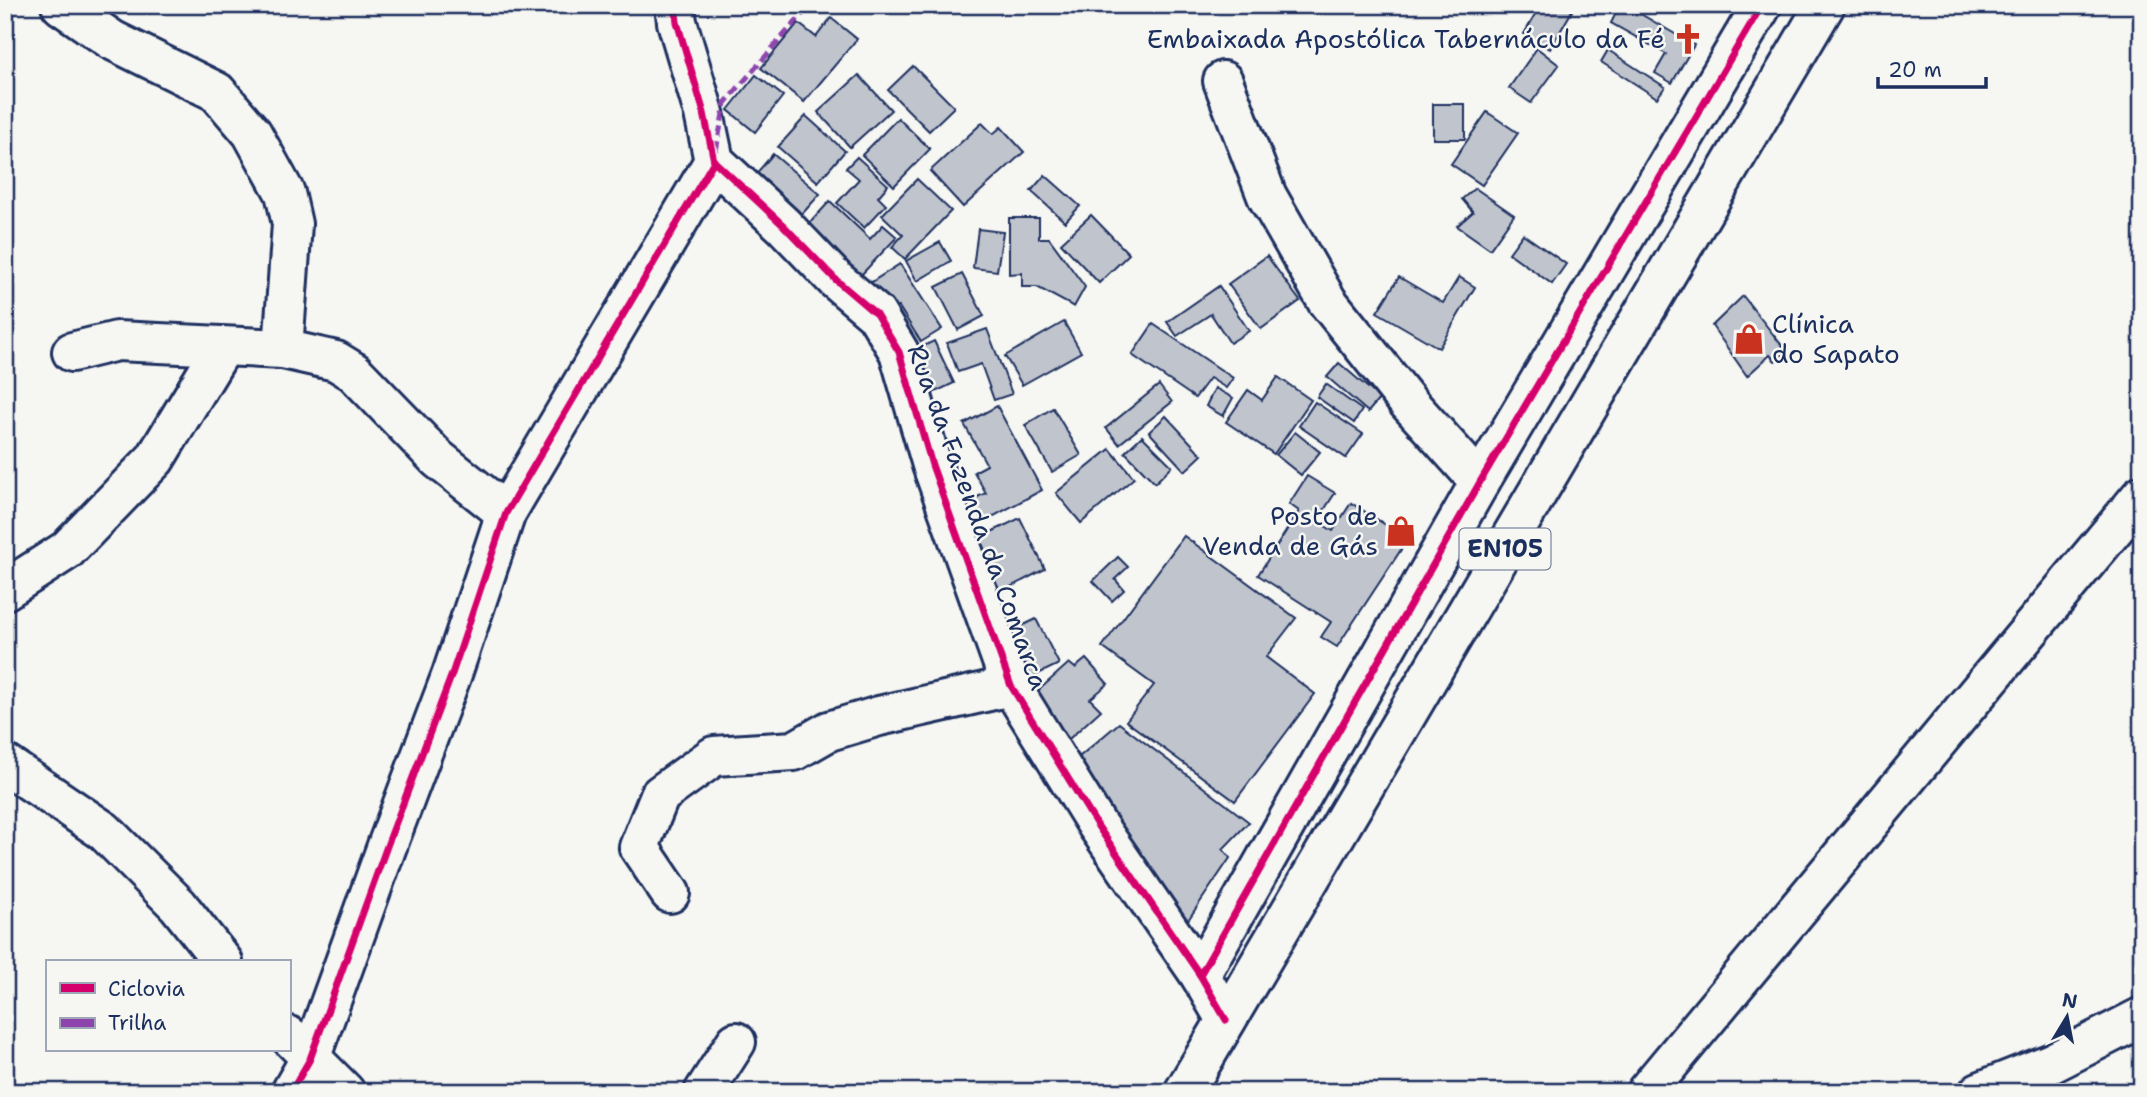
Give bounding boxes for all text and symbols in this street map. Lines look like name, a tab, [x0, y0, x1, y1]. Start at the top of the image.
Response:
place label: Embaixada Apostólica Tabernáculo da Fé	[1147, 21, 1665, 56]
church icon: Embaixada Apostólica Tabernáculo da Fé	[1671, 22, 1705, 56]
scale bar	[1878, 46, 1986, 90]
text: 20 m	[1888, 56, 1942, 84]
place label: Clínica do Sapato	[1772, 306, 1900, 371]
shop icon: Clínica do Sapato	[1732, 322, 1766, 356]
street label: Rua da Fazenda da Comarca	[900, 339, 1057, 694]
place label: Posto de Venda de Gás	[1202, 498, 1378, 563]
shop icon: Posto de Venda de Gás	[1384, 514, 1418, 548]
road number: EN105	[1460, 528, 1550, 570]
legend	[46, 960, 290, 1052]
text: Ciclovia	[108, 975, 185, 1003]
north arrow	[2032, 982, 2102, 1052]
text: N	[2060, 987, 2079, 1014]
text: Trilha	[108, 1009, 166, 1037]

